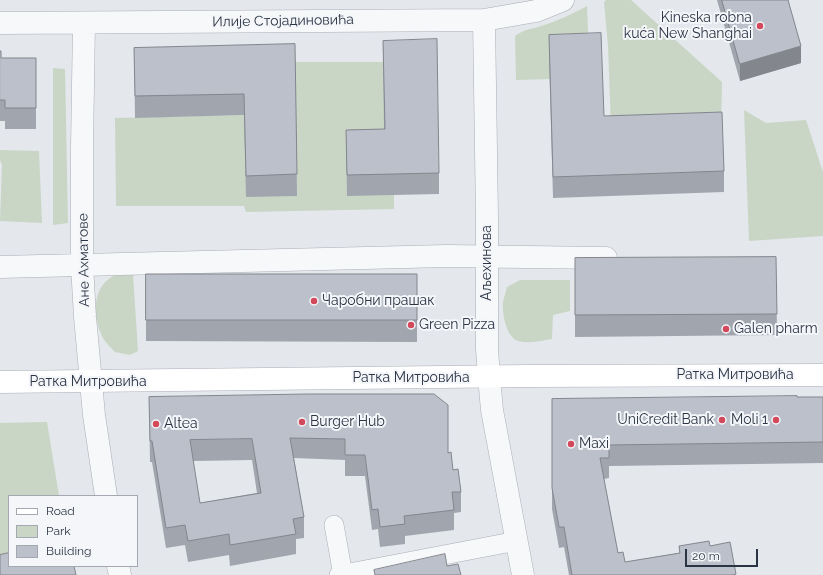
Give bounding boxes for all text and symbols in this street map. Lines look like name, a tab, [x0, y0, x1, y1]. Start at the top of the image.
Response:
place label: Kineska robna kuća New Shanghai	[624, 10, 752, 42]
street label: Илије Стојадиновића	[212, 11, 354, 31]
marker: Kineska robna kuća New Shanghai	[755, 21, 765, 31]
street label: Ане Ахматове	[75, 213, 93, 307]
street label: Аљехинова	[479, 225, 495, 301]
place label: Чаробни прашак	[322, 293, 434, 309]
marker: Чаробни прашак	[309, 296, 319, 306]
place label: Green Pizza	[419, 317, 495, 333]
marker: Green Pizza	[406, 320, 416, 330]
place label: Galen pharm	[734, 321, 818, 337]
marker: Galen pharm	[721, 324, 731, 334]
street label: Ратка Митровића	[676, 367, 794, 383]
street label: Ратка Митровића	[352, 370, 470, 386]
street label: Ратка Митровића	[29, 374, 147, 390]
place label: UniCredit Bank	[617, 412, 714, 428]
place label: Moli 1	[731, 412, 768, 428]
place label: Burger Hub	[310, 414, 385, 430]
marker: UniCredit Bank	[717, 415, 727, 425]
marker: Moli 1	[771, 415, 781, 425]
place label: Altea	[164, 416, 198, 432]
marker: Burger Hub	[297, 417, 307, 427]
marker: Altea	[151, 419, 161, 429]
place label: Maxi	[579, 436, 609, 452]
marker: Maxi	[566, 439, 576, 449]
legend	[8, 495, 138, 567]
text: Road	[46, 504, 75, 518]
text: Park	[46, 524, 71, 538]
scale bar	[687, 541, 760, 567]
text: Building	[46, 544, 92, 558]
text: 20 m	[692, 549, 720, 563]

